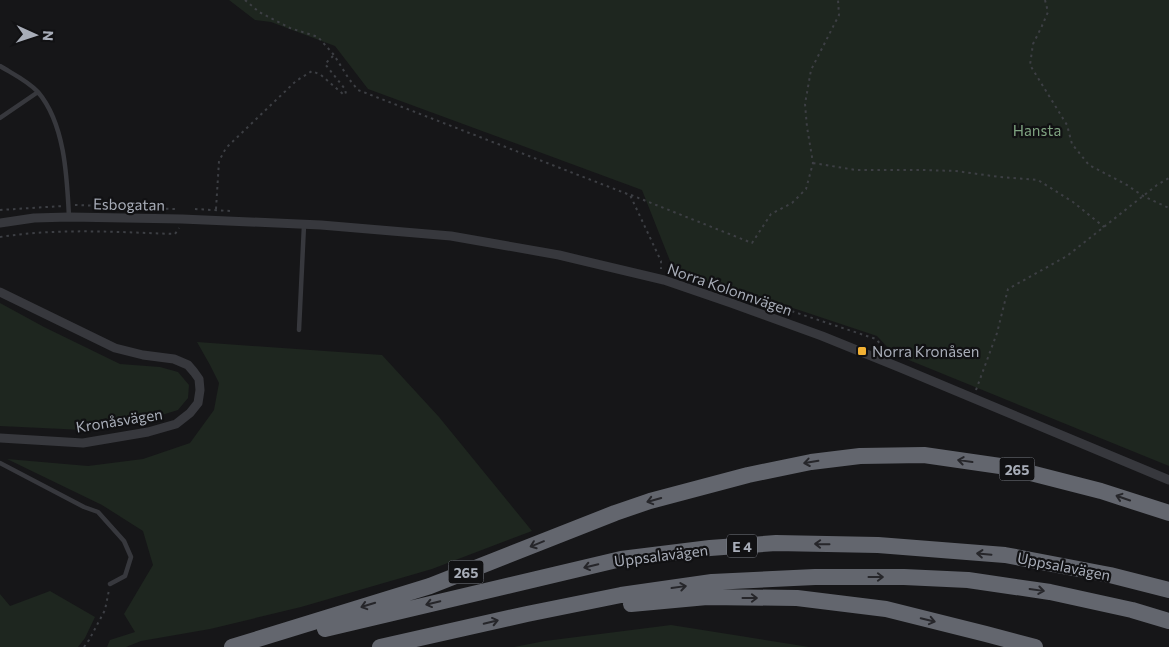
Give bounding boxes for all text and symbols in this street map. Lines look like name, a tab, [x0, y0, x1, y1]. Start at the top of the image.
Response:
north arrow	[10, 10, 60, 60]
text: N	[40, 30, 57, 41]
park label: Hansta	[1013, 121, 1061, 139]
street label: Esbogatan	[93, 194, 165, 214]
street label: Norra Kolonnvägen	[665, 259, 795, 319]
place label: Norra Kronåsen	[872, 342, 979, 360]
marker: Norra Kronåsen	[856, 345, 868, 357]
street label: Kronåsvägen	[74, 404, 164, 436]
one-way arrow	[957, 456, 973, 466]
one-way arrow	[804, 457, 820, 467]
road number: 265	[1000, 458, 1034, 480]
one-way arrow	[1115, 493, 1131, 502]
one-way arrow	[646, 496, 662, 506]
road number: E 4	[727, 534, 757, 558]
one-way arrow	[814, 539, 830, 549]
one-way arrow	[530, 540, 546, 549]
street label: Uppsalavägen	[613, 540, 709, 570]
street label: Uppsalavägen	[1016, 548, 1112, 584]
one-way arrow	[976, 549, 992, 558]
road number: 265	[448, 560, 484, 584]
one-way arrow	[584, 562, 600, 571]
one-way arrow	[867, 572, 883, 582]
one-way arrow	[670, 582, 686, 592]
one-way arrow	[1029, 586, 1045, 596]
one-way arrow	[742, 593, 758, 603]
one-way arrow	[426, 599, 442, 609]
one-way arrow	[361, 601, 377, 611]
one-way arrow	[920, 616, 936, 625]
one-way arrow	[482, 617, 498, 626]

